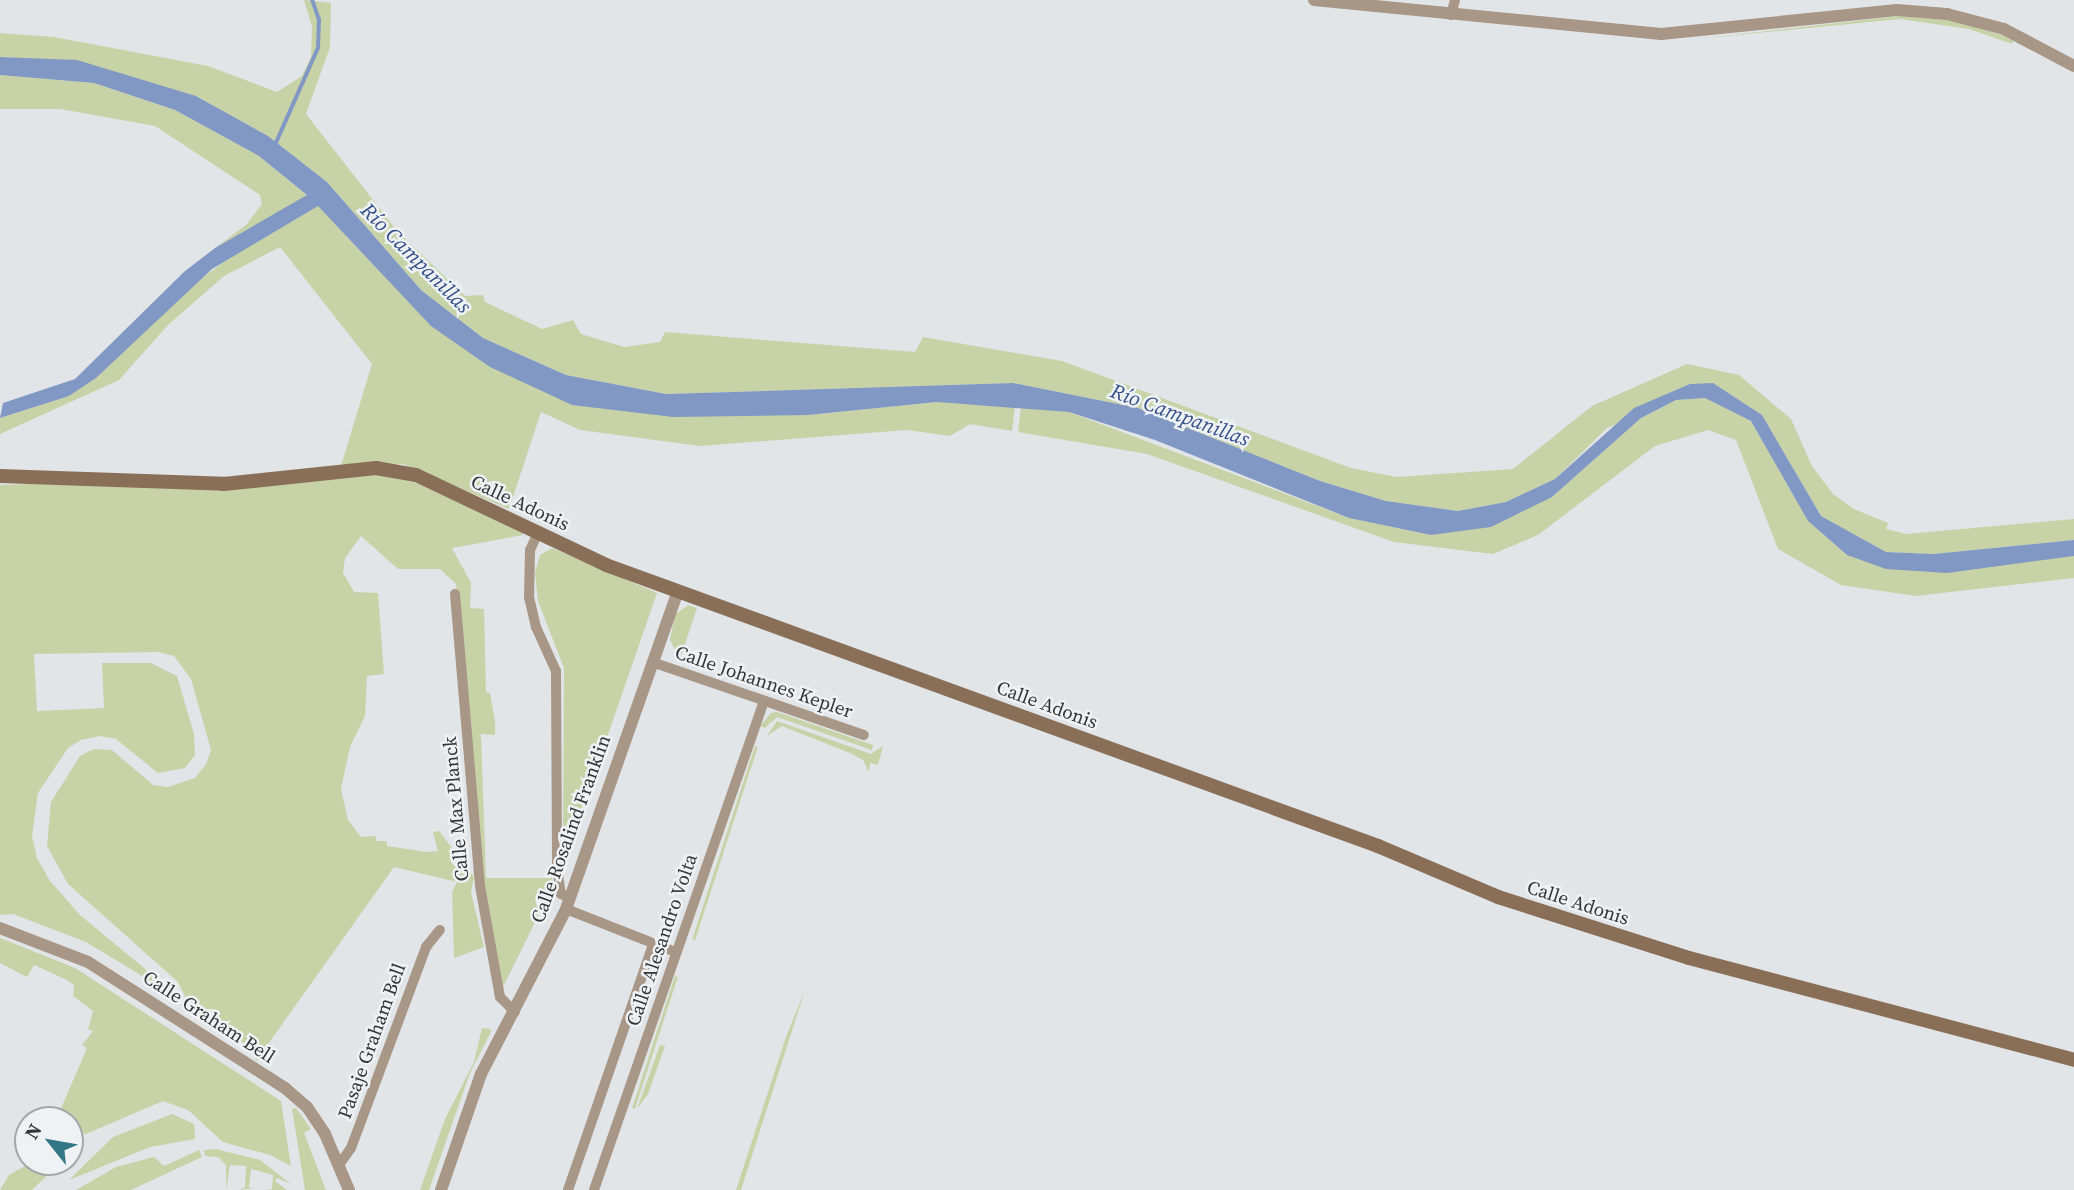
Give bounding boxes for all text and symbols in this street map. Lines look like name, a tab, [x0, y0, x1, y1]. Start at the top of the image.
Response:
water label: Río Campanillas	[356, 198, 476, 318]
water label: Río Campanillas	[1107, 378, 1253, 452]
street label: Calle Adonis	[467, 470, 573, 536]
street label: Calle Johannes Kepler	[672, 641, 856, 723]
street label: Calle Adonis	[993, 676, 1101, 734]
street label: Calle Rosalind Franklin	[526, 732, 616, 926]
street label: Calle Max Planck	[438, 736, 474, 882]
street label: Calle Alesandro Volta	[622, 851, 702, 1029]
street label: Calle Adonis	[1524, 876, 1632, 930]
street label: Pasaje Graham Bell	[333, 960, 411, 1122]
street label: Calle Graham Bell	[139, 966, 279, 1068]
north arrow	[14, 1106, 84, 1176]
text: N	[18, 1119, 47, 1144]

